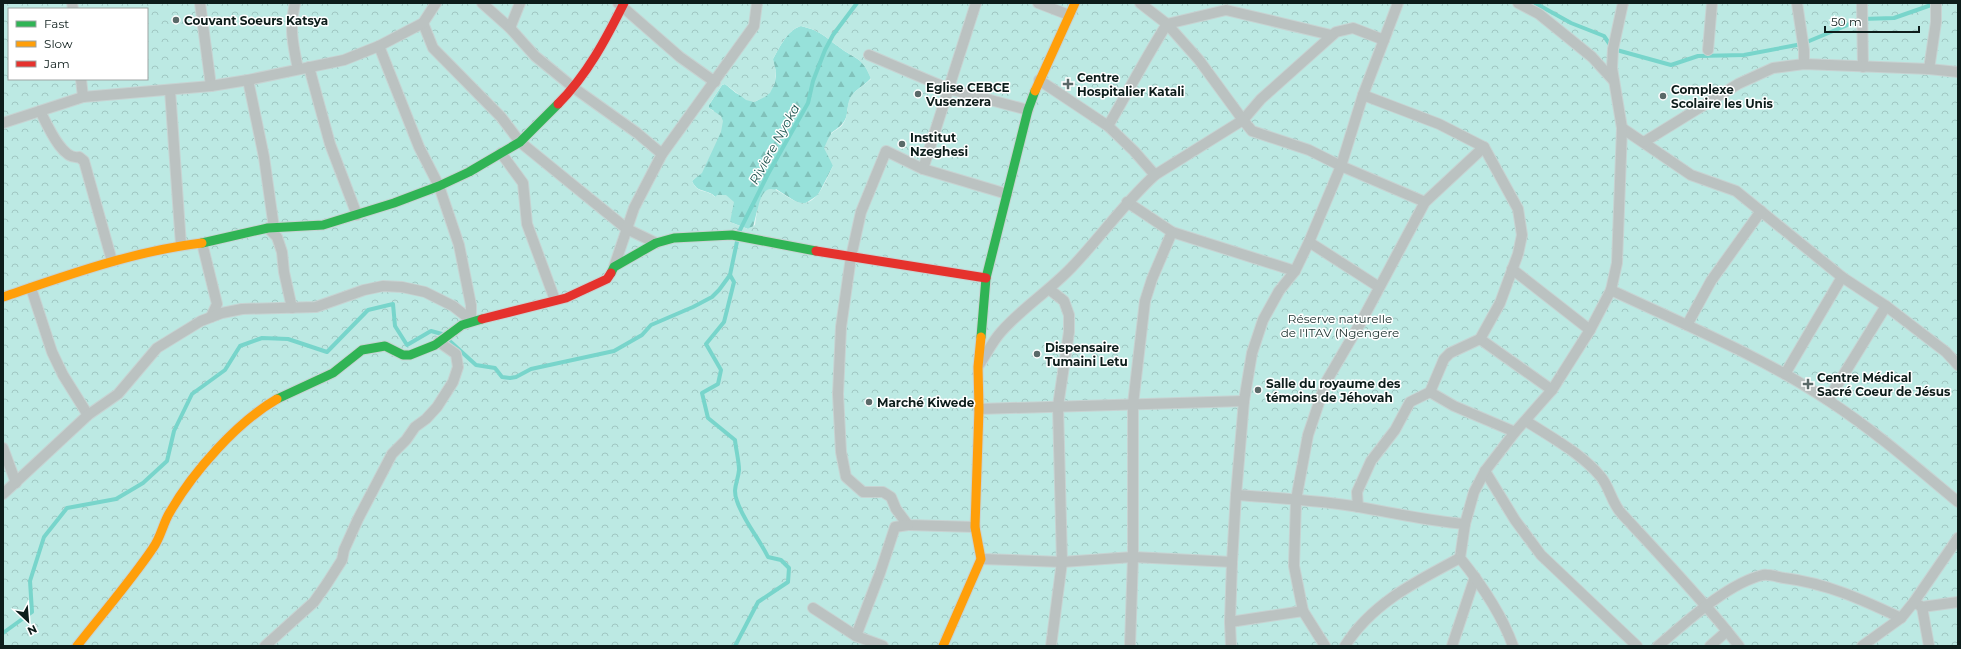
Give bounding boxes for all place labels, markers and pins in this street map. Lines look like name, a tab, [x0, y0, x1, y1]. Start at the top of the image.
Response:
place label: Couvant Soeurs Katsya	[184, 13, 328, 28]
marker: Couvant Soeurs Katsya	[171, 15, 181, 25]
place label: Centre Hospitalier Katali	[1077, 70, 1184, 99]
marker: Centre Hospitalier Katali	[1062, 78, 1074, 90]
place label: Eglise CEBCE Vusenzera	[925, 80, 1010, 109]
place label: Complexe Scolaire les Unis	[1671, 82, 1774, 111]
marker: Eglise CEBCE Vusenzera	[913, 89, 923, 99]
marker: Complexe Scolaire les Unis	[1658, 91, 1668, 101]
place label: Institut Nzeghesi	[910, 130, 968, 159]
marker: Institut Nzeghesi	[897, 139, 907, 149]
place label: Dispensaire Tumaini Letu	[1045, 340, 1128, 369]
marker: Dispensaire Tumaini Letu	[1032, 349, 1042, 359]
place label: Centre Médical Sacré Coeur de Jésus	[1817, 370, 1951, 399]
place label: Salle du royaume des témoins de Jéhovah	[1266, 376, 1401, 405]
marker: Centre Médical Sacré Coeur de Jésus	[1802, 378, 1814, 390]
marker: Salle du royaume des témoins de Jéhovah	[1253, 385, 1263, 395]
place label: Marché Kiwede	[877, 395, 975, 410]
marker: Marché Kiwede	[864, 397, 874, 407]

